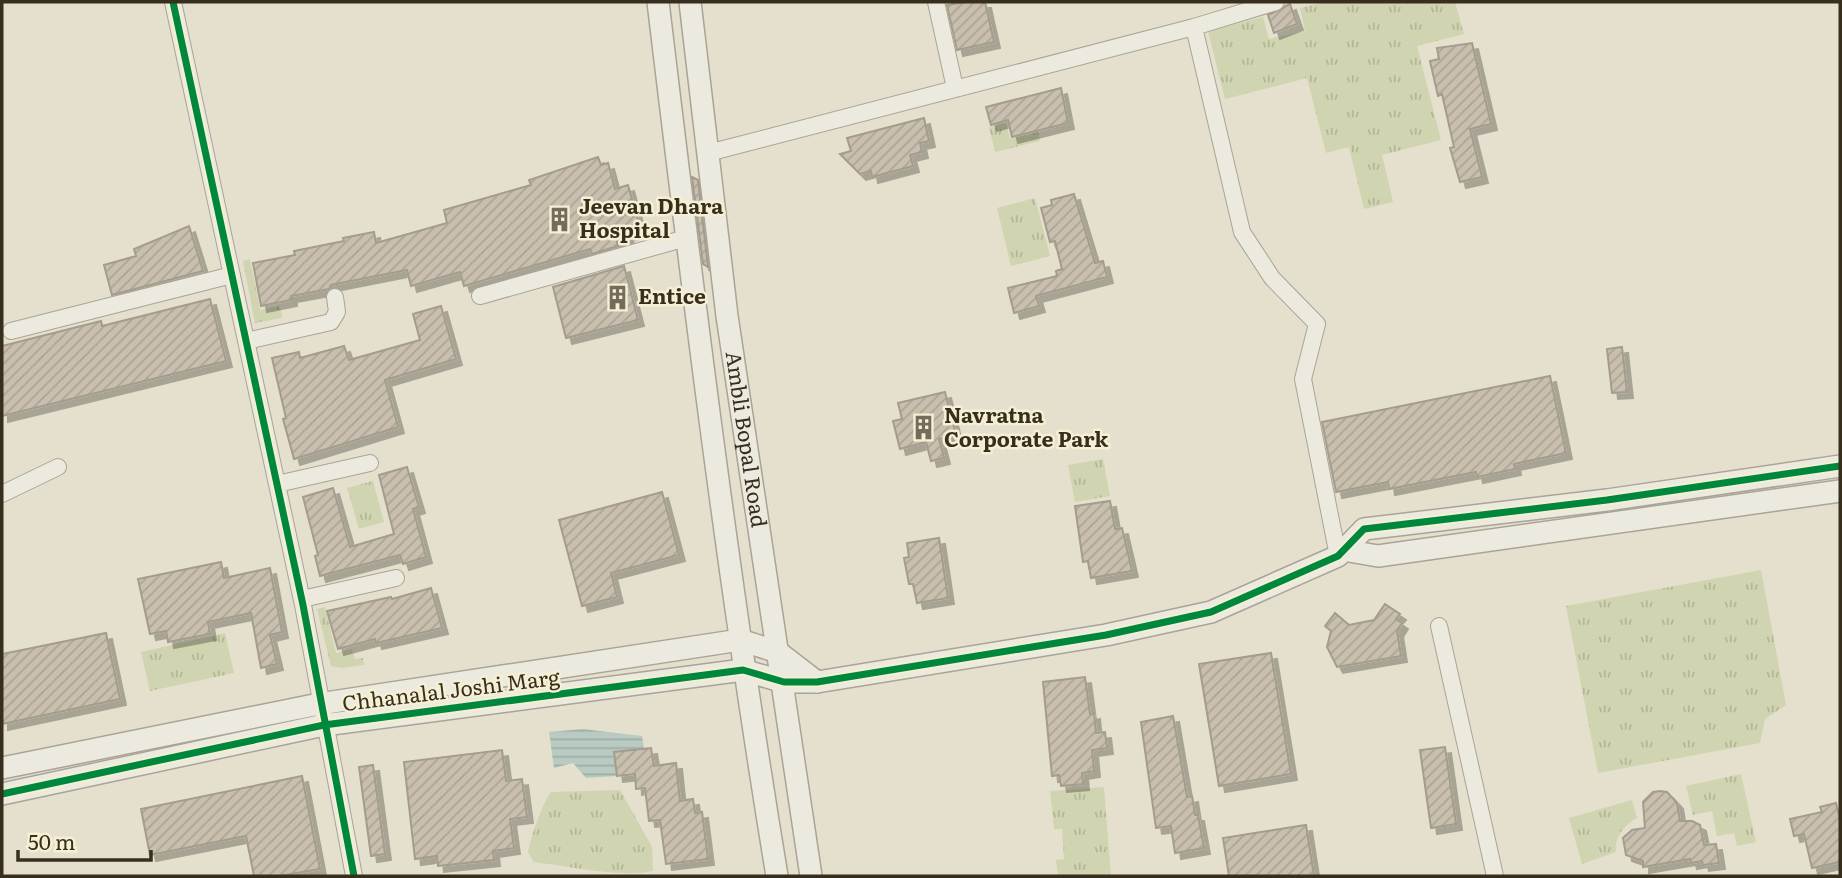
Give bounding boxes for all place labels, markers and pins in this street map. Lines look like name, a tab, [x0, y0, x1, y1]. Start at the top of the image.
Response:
place label: Jeevan Dhara Hospital	[579, 189, 724, 244]
building icon: Jeevan Dhara Hospital	[545, 205, 573, 233]
place label: Entice	[638, 279, 706, 310]
building icon: Entice	[604, 283, 632, 311]
place label: Navratna Corporate Park	[944, 398, 1109, 453]
building icon: Navratna Corporate Park	[910, 414, 938, 442]

